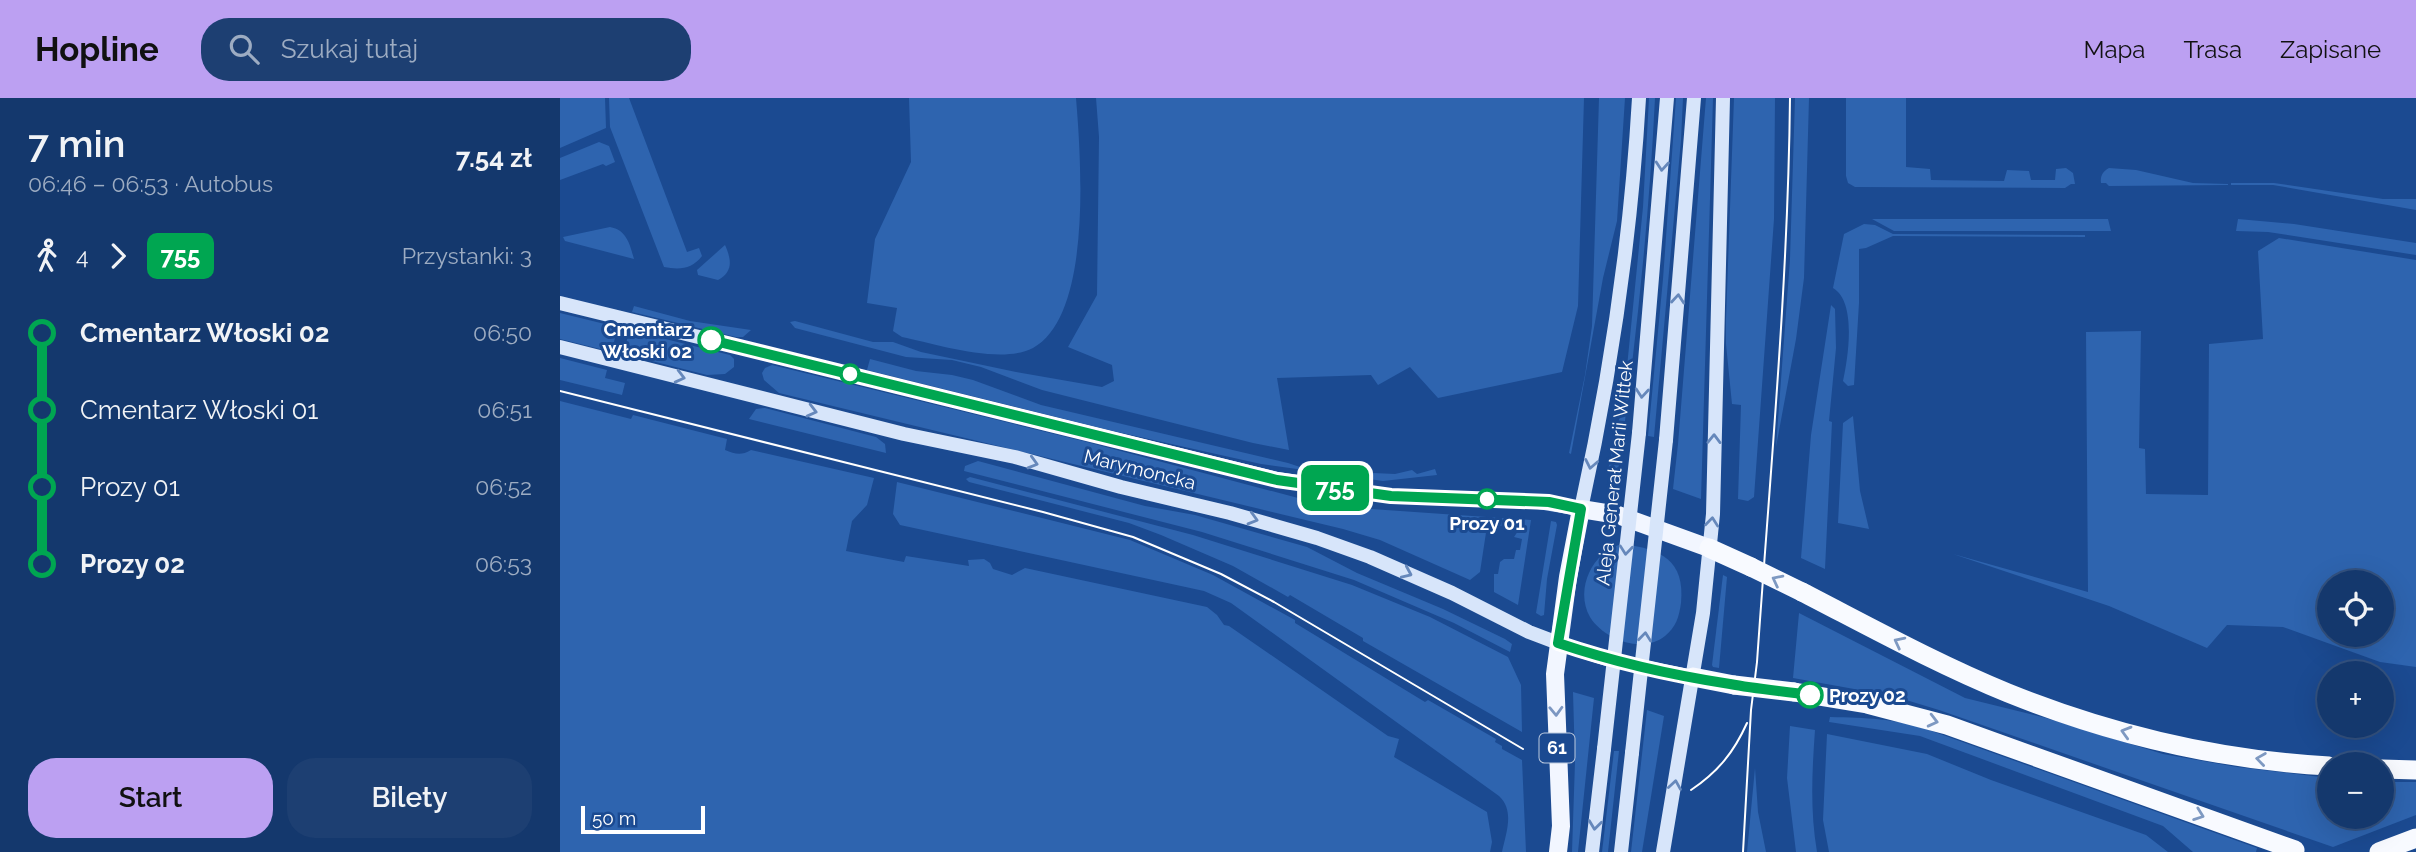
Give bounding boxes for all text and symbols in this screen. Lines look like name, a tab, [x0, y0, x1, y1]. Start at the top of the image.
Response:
search box	[201, 18, 691, 81]
text: Hopline	[35, 30, 159, 69]
icon: search	[225, 30, 263, 68]
text: Szukaj tutaj	[281, 34, 418, 64]
text: Mapa	[2084, 35, 2145, 64]
text: Trasa	[2183, 35, 2242, 64]
text: Zapisane	[2280, 35, 2381, 64]
text: 7 min	[28, 121, 125, 166]
text: 7.54 zł	[456, 143, 532, 173]
one-way arrow	[1655, 161, 1670, 172]
text: 06:46 – 06:53 · Autobus	[28, 170, 273, 197]
icon: walk	[28, 237, 66, 275]
icon: forward	[99, 237, 137, 275]
text: 755	[161, 241, 200, 270]
text: 4	[76, 242, 89, 269]
text: Przystanki: 3	[402, 242, 532, 269]
one-way arrow	[1670, 293, 1685, 304]
text: Cmentarz Włoski 02	[80, 318, 329, 348]
place label: Cmentarz Włoski 02	[602, 318, 692, 362]
text: 06:50	[473, 319, 532, 346]
marker: Cmentarz Włoski 02	[698, 327, 724, 353]
street label: Aleja Generał Marii Wittek	[1591, 359, 1637, 587]
unlabelled marker	[840, 364, 860, 384]
one-way arrow	[674, 369, 686, 383]
one-way arrow	[1635, 388, 1650, 399]
text: Cmentarz Włoski 01	[80, 395, 318, 425]
text: 06:51	[477, 396, 532, 423]
one-way arrow	[805, 403, 817, 417]
one-way arrow	[1707, 433, 1722, 444]
street label: Marymoncka	[1082, 444, 1198, 494]
one-way arrow	[1027, 454, 1039, 469]
one-way arrow	[1584, 458, 1599, 470]
line badge: 755	[1295, 465, 1375, 511]
text: Prozy 01	[80, 472, 180, 502]
text: 06:52	[475, 473, 532, 500]
text: 755	[1315, 473, 1355, 502]
marker: Prozy 01	[1477, 489, 1497, 509]
one-way arrow	[1247, 511, 1259, 526]
place label: Prozy 01	[1449, 512, 1525, 534]
one-way arrow	[1704, 516, 1719, 528]
one-way arrow	[1619, 545, 1634, 556]
text: Prozy 02	[80, 549, 185, 579]
text: 06:53	[475, 550, 532, 577]
one-way arrow	[1400, 565, 1412, 579]
map controls	[2317, 570, 2394, 829]
button: locate	[2317, 570, 2394, 647]
one-way arrow	[1771, 574, 1784, 588]
one-way arrow	[1637, 631, 1652, 642]
one-way arrow	[1894, 636, 1906, 650]
button: +	[2317, 661, 2394, 738]
marker: Prozy 02	[1797, 682, 1823, 708]
place label: Prozy 02	[1829, 684, 1906, 706]
one-way arrow	[1549, 706, 1564, 717]
one-way arrow	[1927, 713, 1939, 727]
one-way arrow	[2120, 726, 2132, 741]
road number: 61	[1539, 734, 1574, 762]
one-way arrow	[2256, 752, 2267, 767]
button: −	[2317, 752, 2394, 829]
button: Start	[28, 758, 273, 838]
button: Bilety	[287, 758, 532, 838]
one-way arrow	[1667, 779, 1682, 791]
scale bar	[581, 803, 705, 835]
text: 50 m	[592, 807, 636, 829]
one-way arrow	[2192, 807, 2204, 821]
one-way arrow	[1587, 819, 1602, 831]

